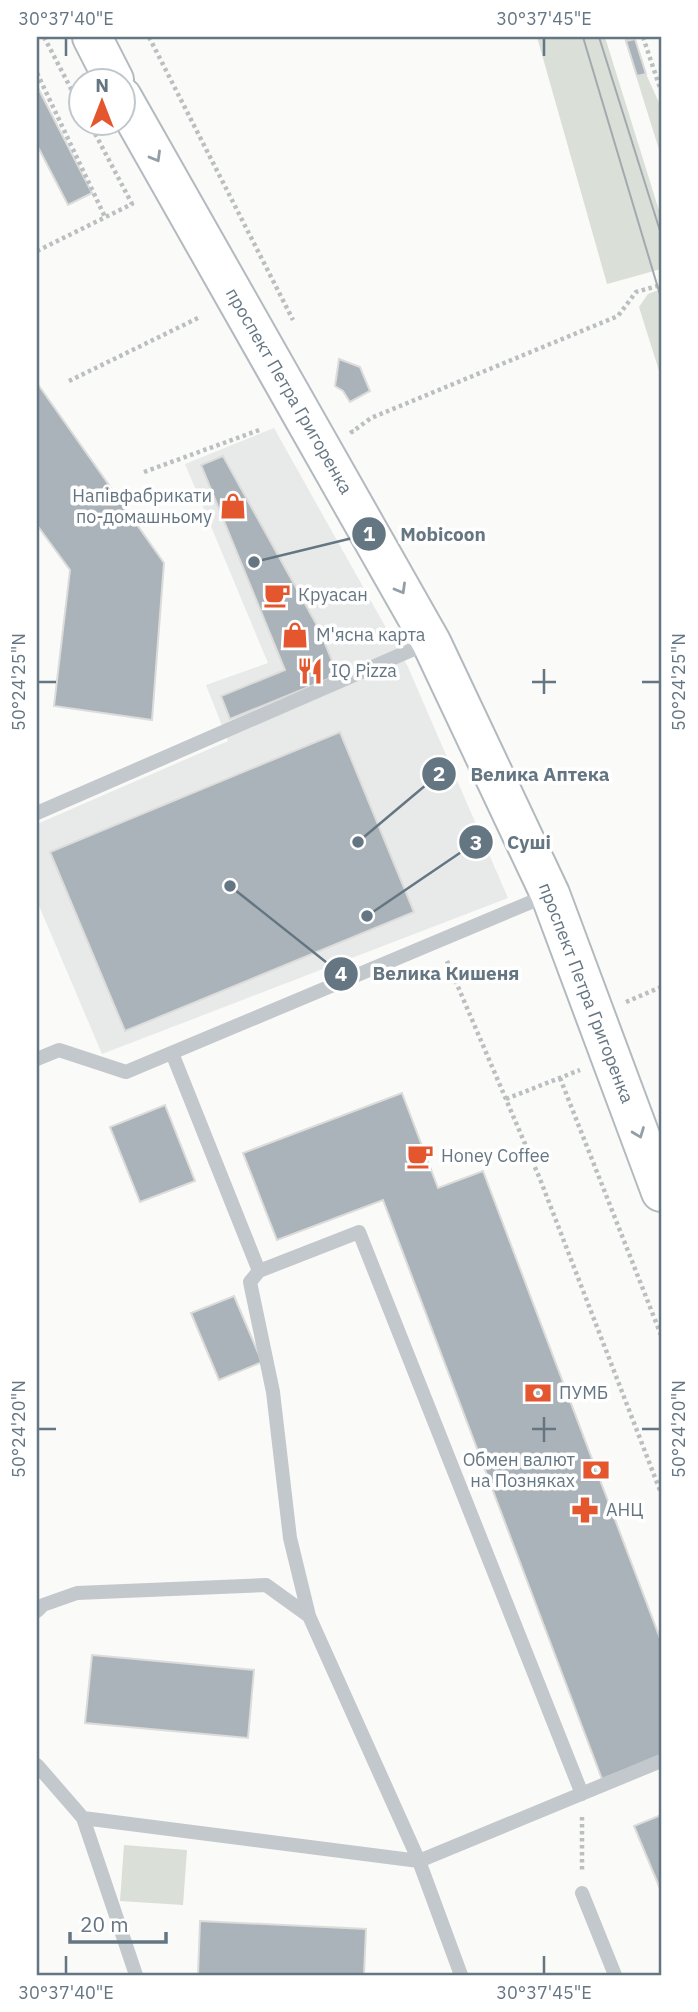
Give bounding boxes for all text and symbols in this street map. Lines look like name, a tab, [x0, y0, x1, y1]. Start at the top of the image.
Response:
text: 30°37'40"E	[18, 7, 114, 30]
text: 30°37'45"E	[496, 7, 592, 30]
north arrow	[66, 66, 136, 136]
text: N	[95, 73, 109, 97]
one-way arrow	[148, 149, 161, 162]
street label: проспект Петра Григоренка	[221, 284, 358, 498]
place label: Напівфабрикати по-домашньому	[72, 484, 212, 528]
shop icon: Напівфабрикати по-домашньому	[218, 491, 248, 521]
callout: Mobicoon	[351, 514, 500, 554]
text: 1	[363, 519, 376, 547]
text: Mobicoon	[400, 522, 486, 546]
cafe icon: Круасан	[262, 580, 292, 610]
one-way arrow	[393, 581, 406, 594]
place label: Круасан	[298, 583, 368, 606]
shop icon: М'ясна карта	[280, 620, 310, 650]
place label: М'ясна карта	[316, 623, 426, 646]
text: 50°24'25"N	[7, 633, 30, 731]
text: 50°24'25"N	[667, 633, 690, 731]
restaurant icon: IQ Pizza	[295, 656, 325, 686]
place label: IQ Pizza	[331, 659, 397, 682]
callout: Велика Аптека	[422, 754, 624, 794]
text: 2	[433, 759, 445, 787]
text: Велика Аптека	[470, 762, 610, 786]
callout: Суші	[458, 822, 565, 862]
text: 3	[470, 828, 482, 856]
text: Суші	[507, 830, 551, 854]
street label: проспект Петра Григоренка	[534, 879, 639, 1107]
callout: Велика Кишеня	[324, 954, 533, 994]
text: 4	[335, 959, 347, 987]
text: Велика Кишеня	[373, 961, 519, 985]
one-way arrow	[631, 1127, 645, 1139]
cafe icon: Honey Coffee	[405, 1141, 435, 1171]
place label: Honey Coffee	[441, 1144, 550, 1167]
bank icon: ПУМБ	[523, 1378, 553, 1408]
text: 50°24'20"N	[7, 1380, 30, 1478]
text: 50°24'20"N	[667, 1380, 690, 1478]
place label: ПУМБ	[559, 1381, 608, 1404]
place label: Обмен валют на Позняках	[463, 1448, 576, 1492]
bank icon: Обмен валют на Позняках	[581, 1455, 611, 1485]
pharmacy icon: АНЦ	[570, 1495, 600, 1525]
place label: АНЦ	[606, 1498, 643, 1521]
scale bar	[70, 1900, 166, 1944]
text: 20 m	[80, 1910, 129, 1938]
text: 30°37'40"E	[18, 1981, 114, 2004]
text: 30°37'45"E	[496, 1981, 592, 2004]

